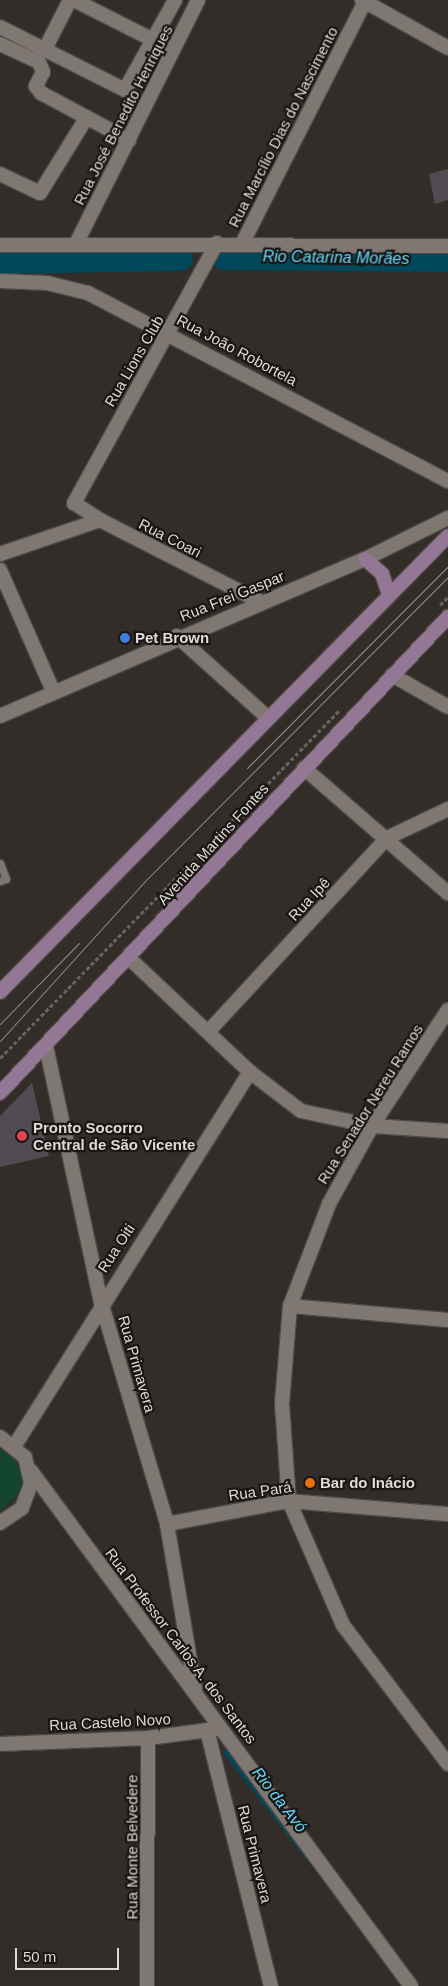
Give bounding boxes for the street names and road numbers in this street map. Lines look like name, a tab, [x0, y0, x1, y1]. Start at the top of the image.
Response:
street label: Rua José Benedito Henriques	[70, 22, 176, 208]
street label: Rua Marcílio Dias do Nascimento	[224, 24, 342, 230]
street label: Rua João Robortela	[174, 311, 300, 389]
street label: Rua Lions Club	[101, 312, 167, 410]
street label: Rua Coari	[136, 515, 204, 561]
street label: Rua Frei Gaspar	[177, 567, 287, 625]
street label: Avenida Martins Fontes	[154, 780, 272, 908]
street label: Rua Ipê	[285, 874, 333, 924]
street label: Rua Senador Nereu Ramos	[313, 1021, 427, 1187]
street label: Rua Oiti	[94, 1220, 138, 1276]
street label: Rua Primavera	[115, 1313, 159, 1415]
street label: Rua Pará	[227, 1478, 293, 1504]
street label: Rua Professor Carlos A. dos Santos	[101, 1544, 261, 1748]
street label: Rua Castelo Novo	[49, 1710, 171, 1734]
street label: Rua Monte Belvedere	[123, 1774, 141, 1920]
street label: Rua Primavera	[234, 1803, 276, 1905]

